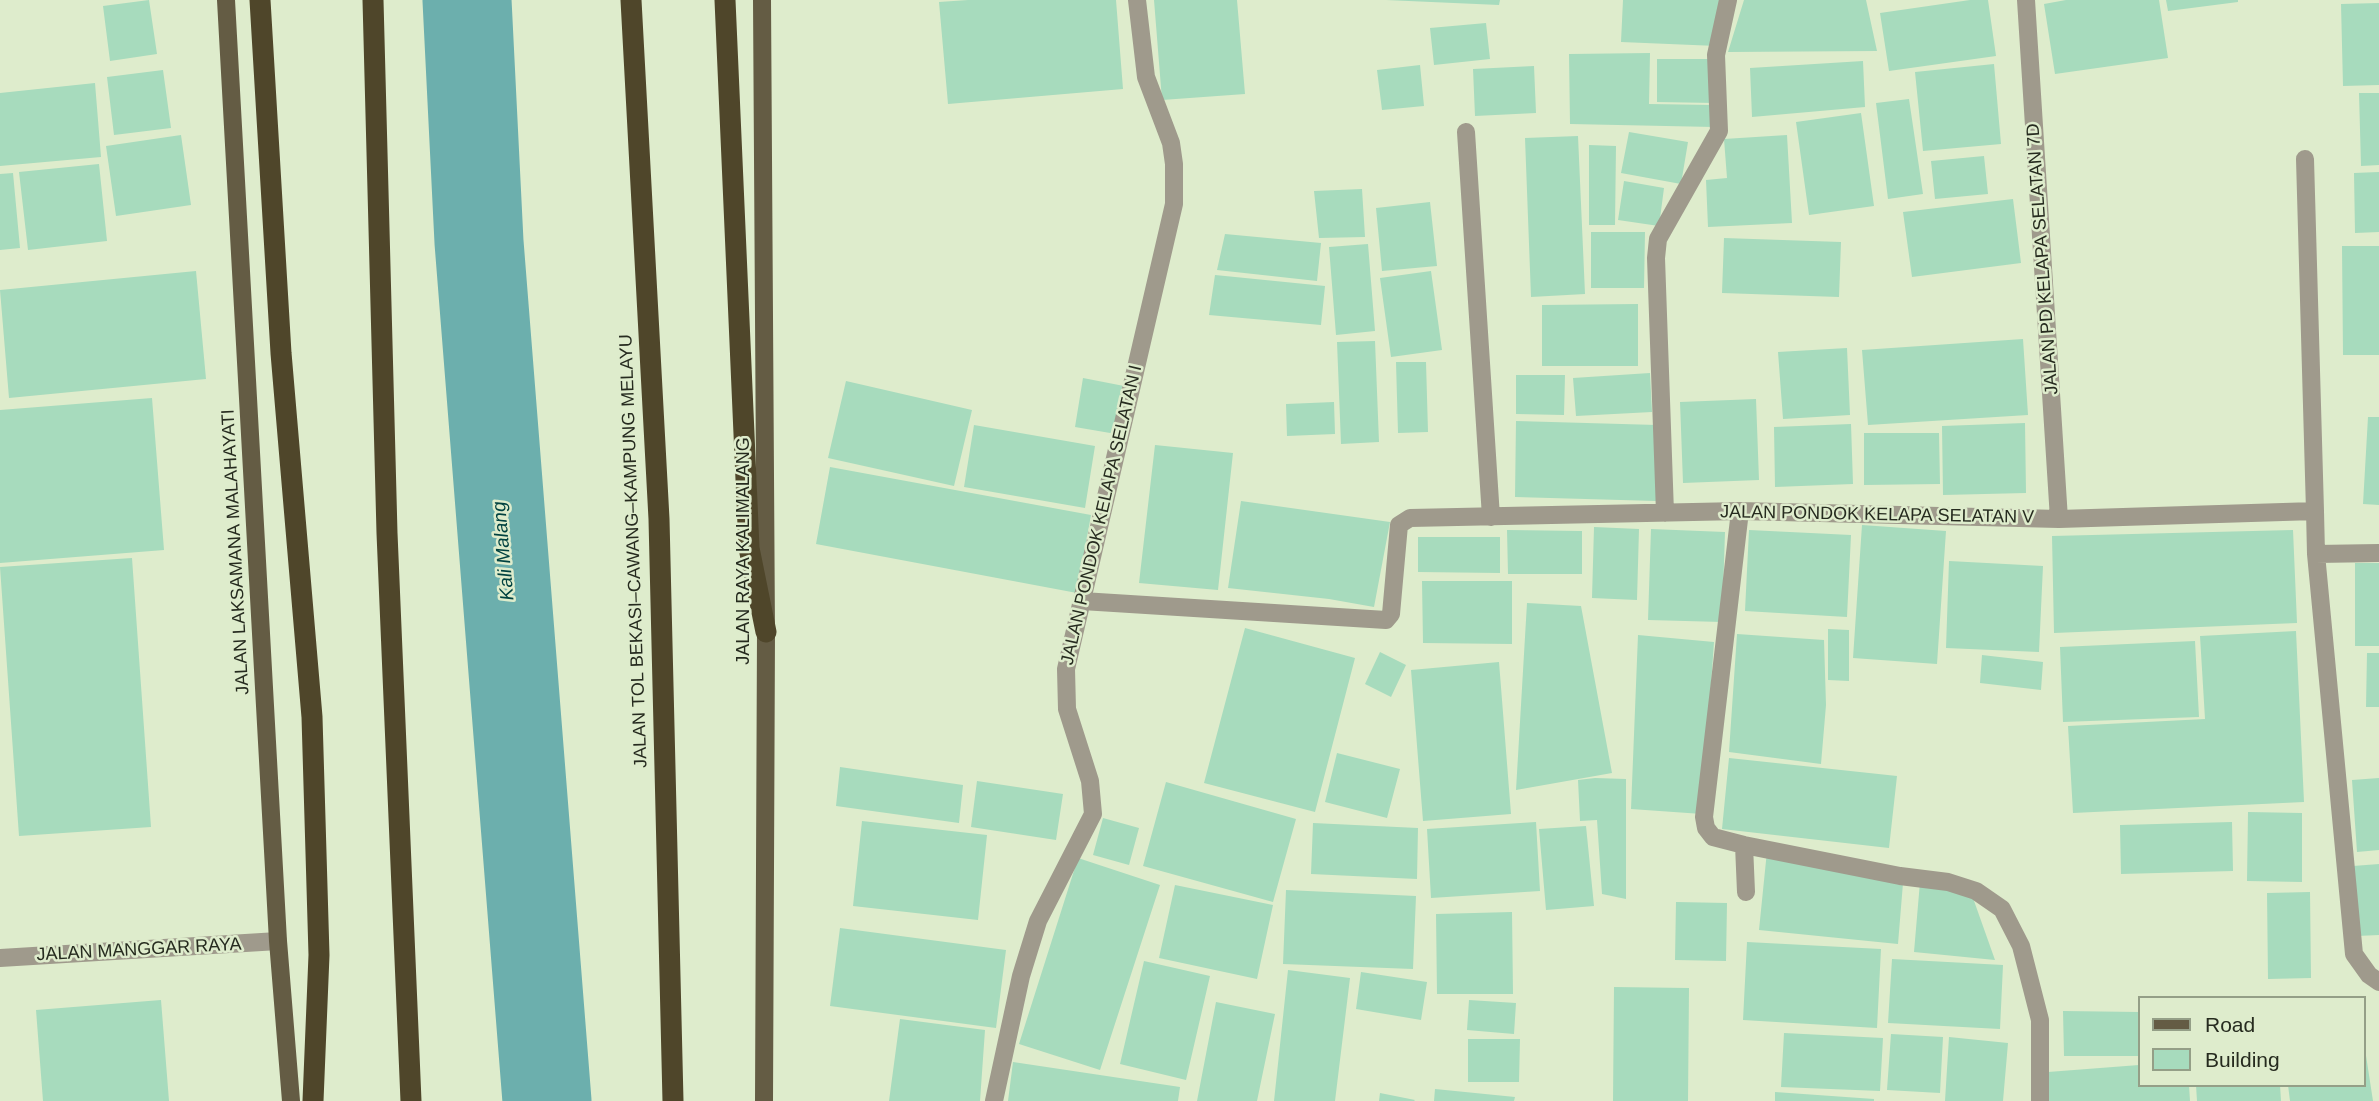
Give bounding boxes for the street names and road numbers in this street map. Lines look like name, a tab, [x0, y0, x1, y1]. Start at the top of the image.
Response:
street label: JALAN PD KELAPA SELATAN 7D	[2023, 123, 2063, 395]
street label: JALAN TOL BEKASI–CAWANG–KAMPUNG MELAYU	[616, 334, 652, 768]
street label: JALAN PONDOK KELAPA SELATAN I	[1057, 363, 1147, 667]
street label: JALAN LAKSAMANA MALAHAYATI	[218, 409, 254, 695]
street label: JALAN RAYA KALIMALANG	[733, 437, 755, 665]
street label: JALAN PONDOK KELAPA SELATAN V	[1720, 501, 2034, 529]
street label: JALAN MANGGAR RAYA	[36, 934, 242, 966]

